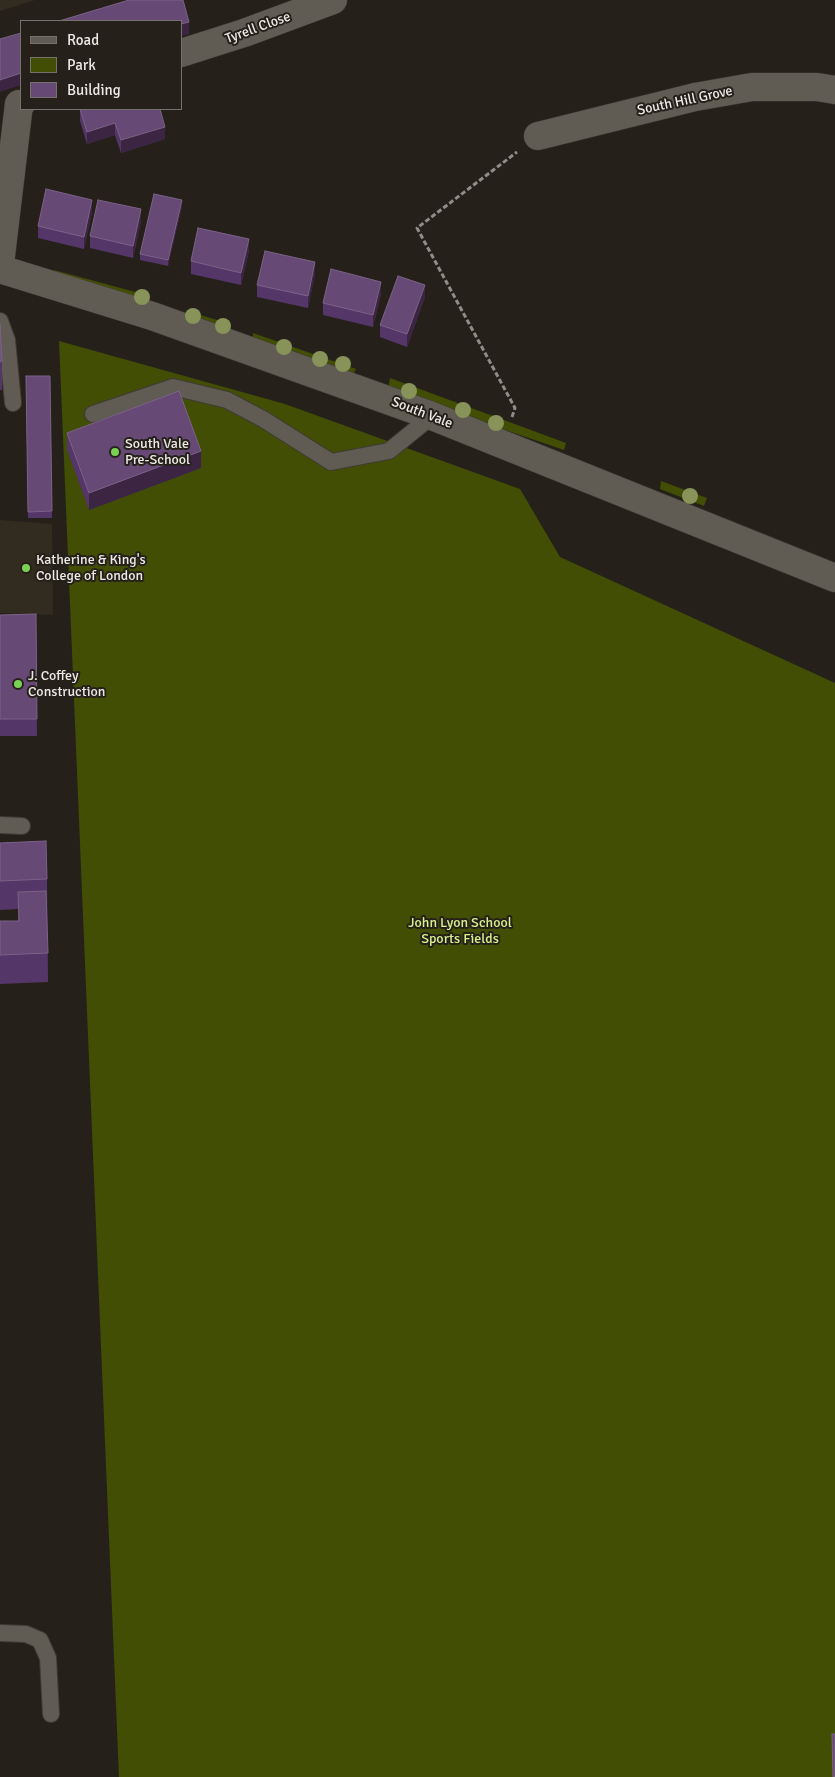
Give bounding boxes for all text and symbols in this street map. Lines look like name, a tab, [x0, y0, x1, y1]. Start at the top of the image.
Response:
street label: Tyrell Close	[223, 8, 293, 48]
legend	[20, 20, 182, 110]
text: Road	[67, 31, 99, 49]
text: Park	[67, 56, 96, 74]
text: Building	[67, 81, 121, 99]
street label: South Hill Grove	[636, 83, 734, 119]
street label: South Vale	[389, 394, 455, 432]
place label: South Vale Pre-School	[125, 436, 190, 468]
marker: South Vale Pre-School	[109, 446, 121, 458]
place label: Katherine & King's College of London	[36, 552, 146, 584]
marker: Katherine & King's College of London	[20, 562, 32, 574]
place label: J. Coffey Construction	[28, 668, 105, 700]
marker: J. Coffey Construction	[12, 678, 24, 690]
park label: John Lyon School Sports Fields	[408, 915, 512, 948]

